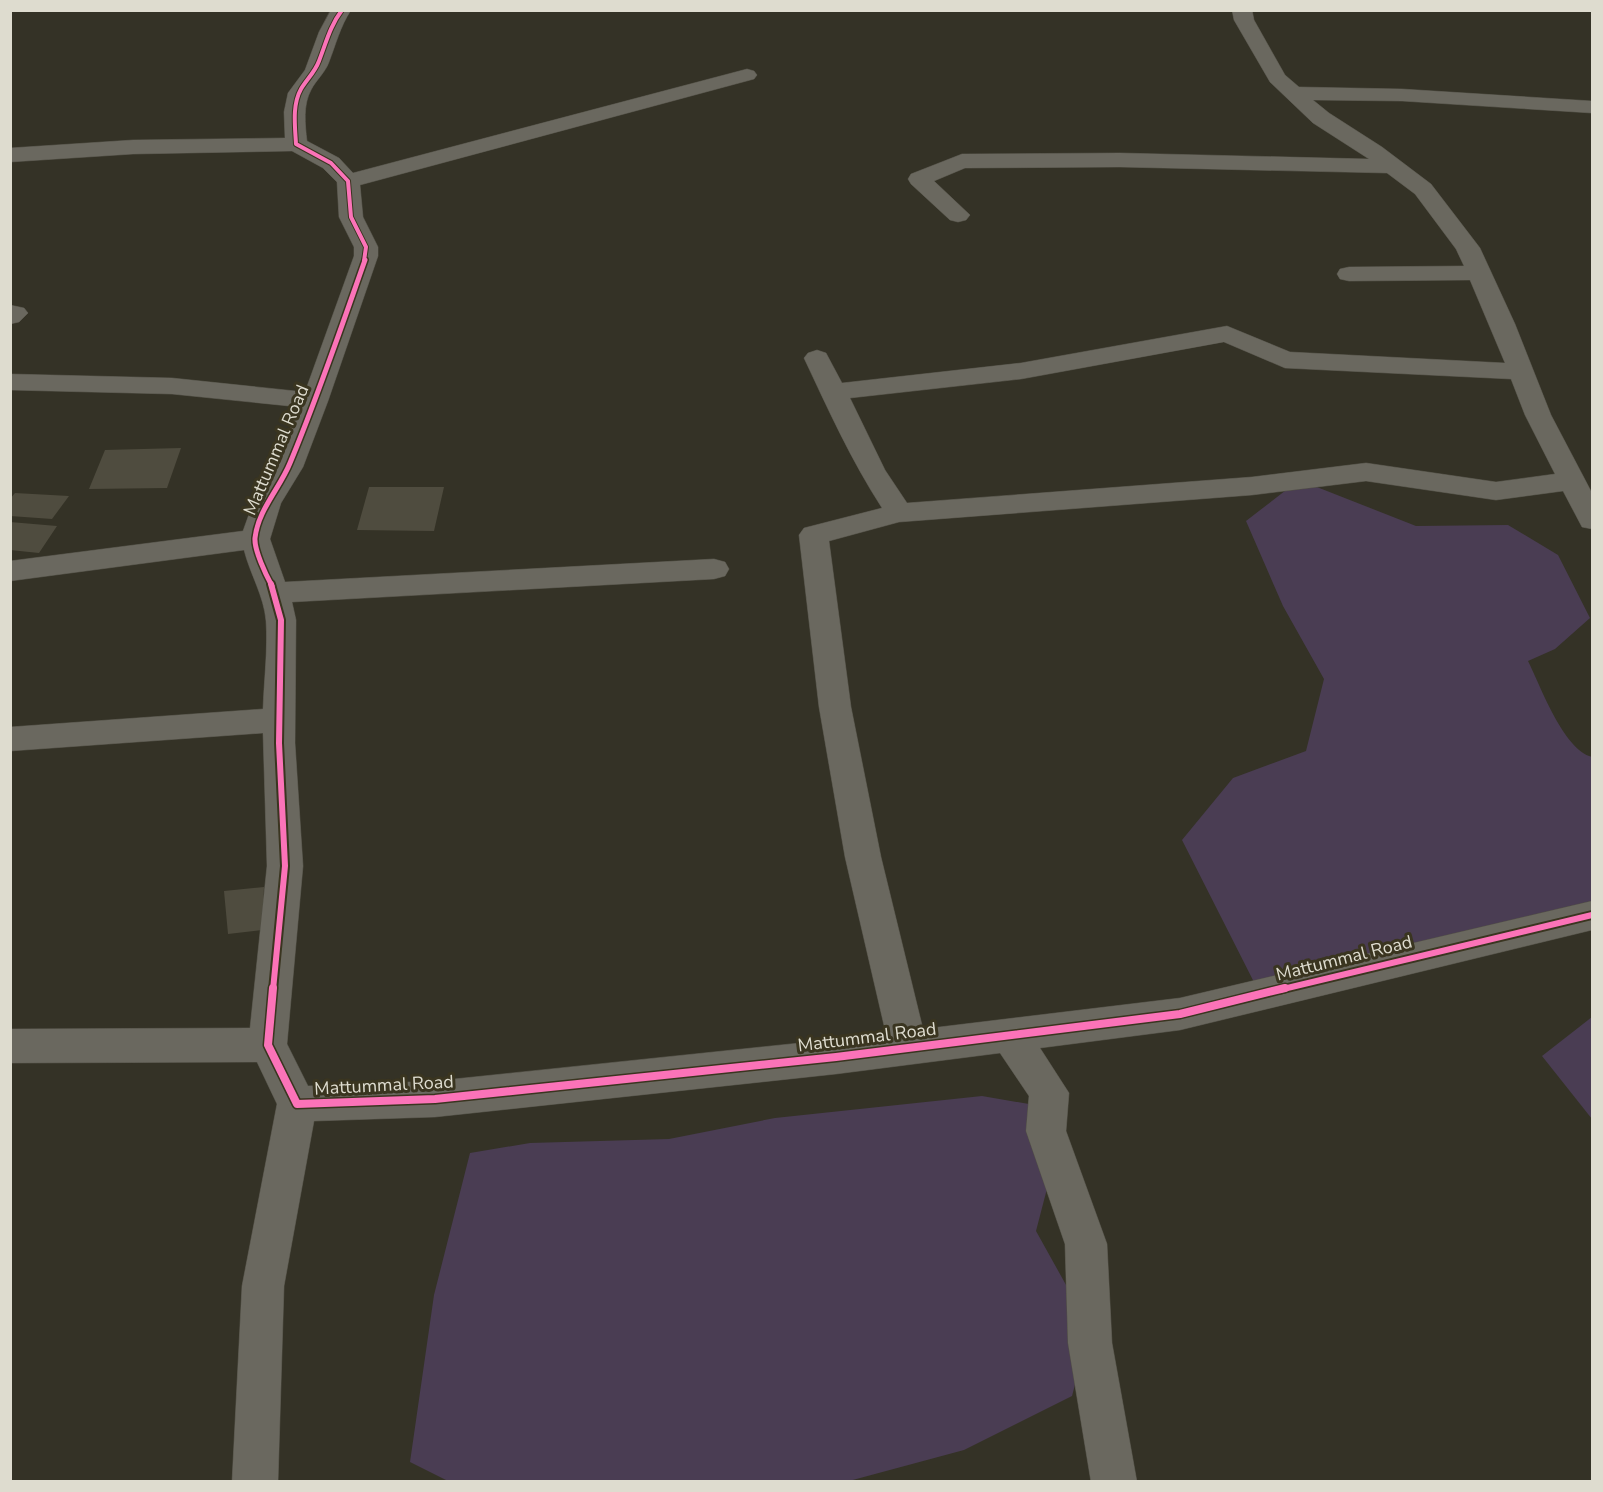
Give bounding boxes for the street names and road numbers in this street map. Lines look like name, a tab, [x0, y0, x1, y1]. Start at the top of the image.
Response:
street label: Mattummal Road	[238, 381, 314, 519]
street label: Mattummal Road	[1273, 929, 1415, 987]
street label: Mattummal Road	[796, 1017, 938, 1057]
street label: Mattummal Road	[314, 1069, 454, 1101]

